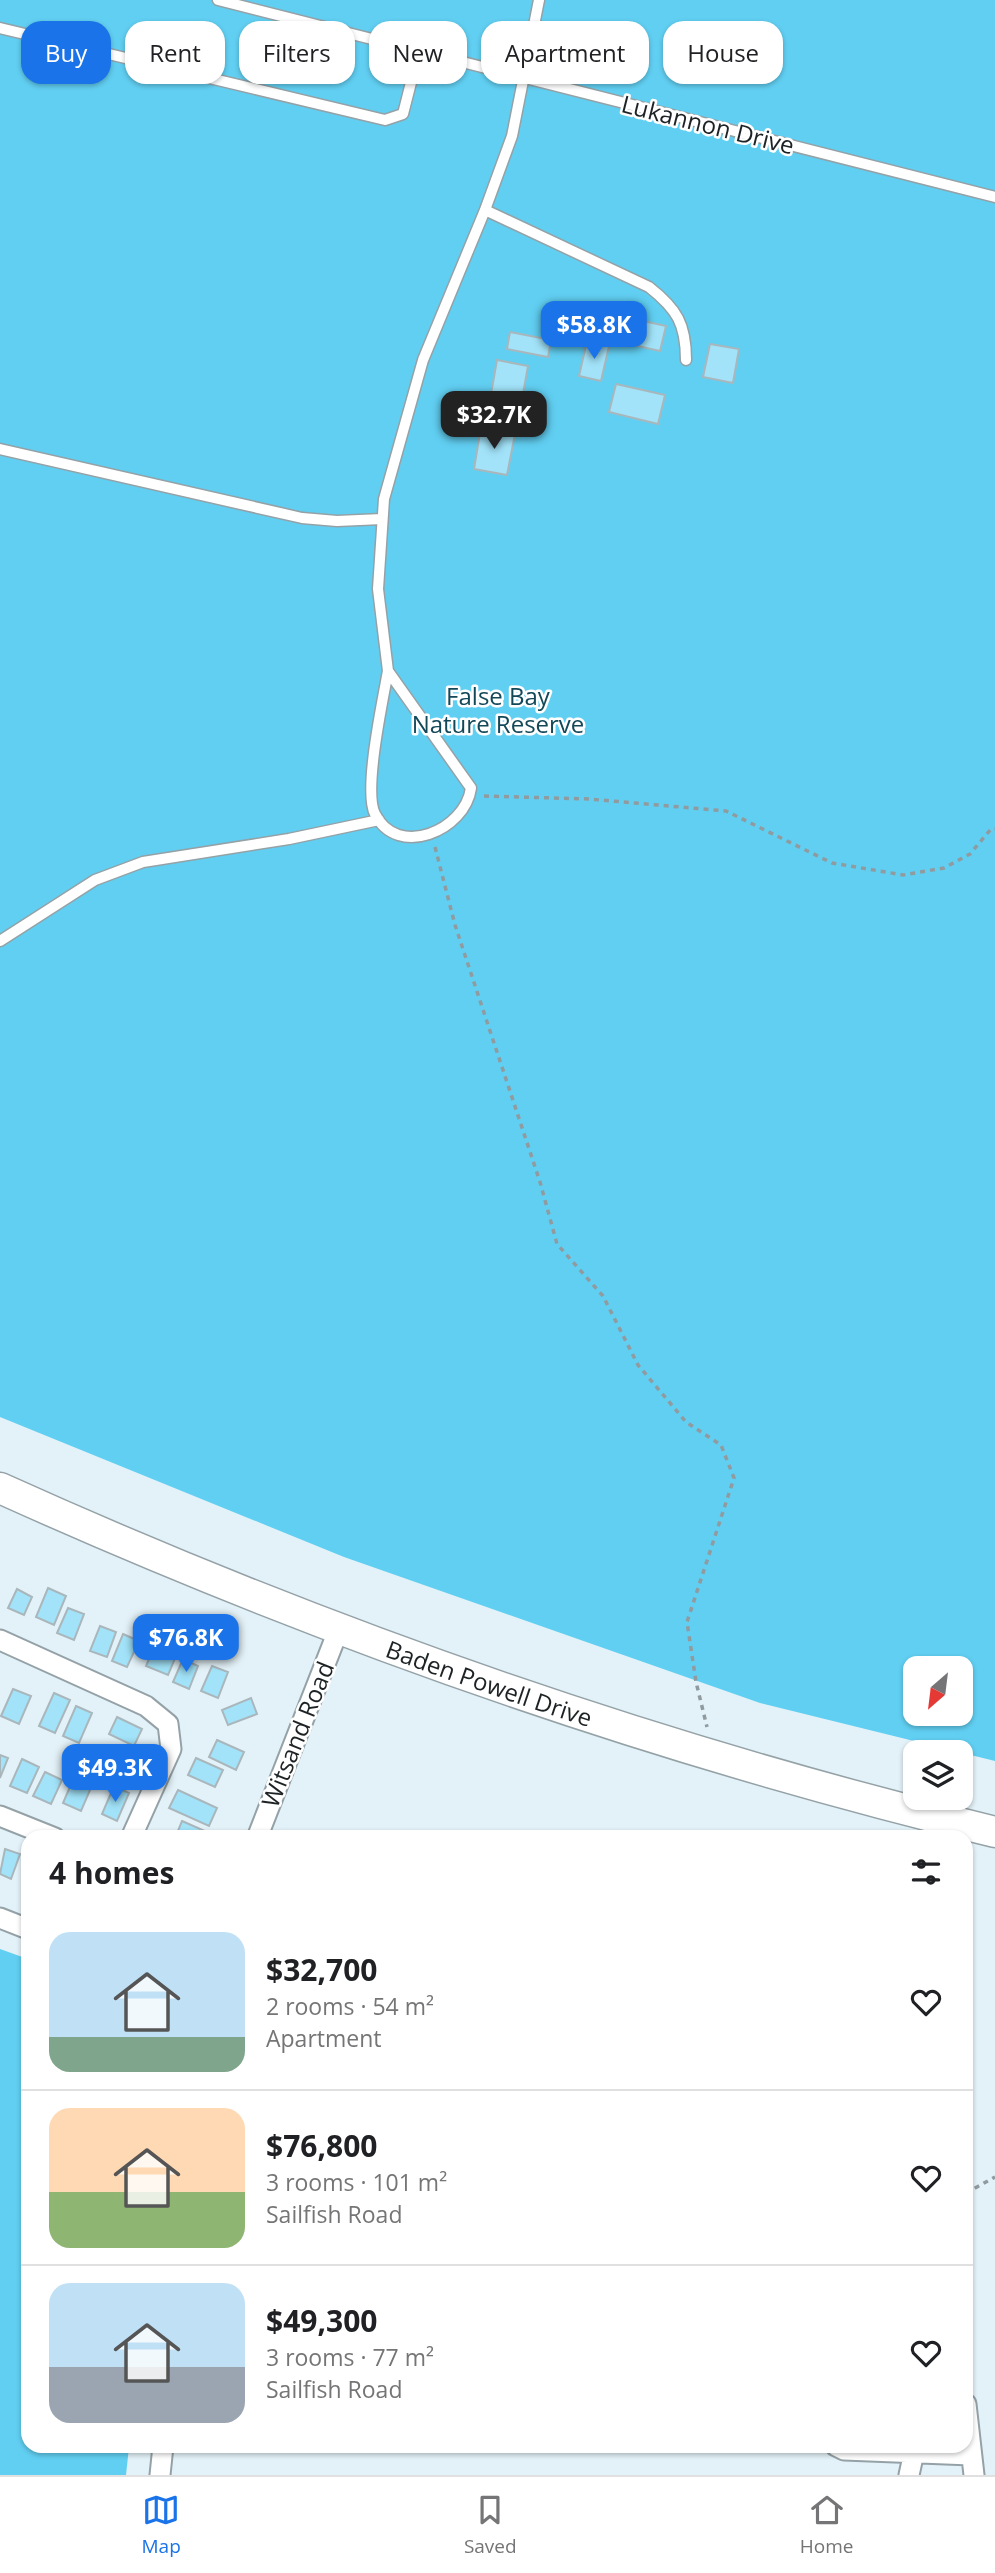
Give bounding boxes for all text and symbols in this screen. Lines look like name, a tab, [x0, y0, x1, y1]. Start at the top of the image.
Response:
chip: Buy	[21, 21, 111, 84]
chip: Rent	[125, 21, 225, 84]
chip: Filters	[239, 21, 355, 84]
chip: New	[369, 21, 467, 84]
chip: Apartment	[481, 21, 649, 84]
chip: House	[663, 21, 783, 84]
street label: Lukannon Drive	[618, 87, 798, 161]
pin: $58.8K	[537, 302, 651, 361]
text: $58.8K	[557, 308, 631, 340]
pin: $32.7K	[437, 392, 551, 451]
text: $32.7K	[457, 398, 531, 430]
park label: False Bay Nature Reserve	[412, 679, 584, 740]
pin: $76.8K	[129, 1614, 243, 1674]
text: $76.8K	[149, 1621, 223, 1653]
street label: Baden Powell Drive	[382, 1631, 597, 1733]
street label: Witsand Road	[253, 1656, 341, 1812]
north arrow	[903, 1656, 973, 1726]
map controls	[903, 1656, 973, 1810]
button: layers	[903, 1740, 973, 1810]
pin: $49.3K	[58, 1744, 172, 1804]
text: $49.3K	[78, 1751, 152, 1783]
text: 4 homes	[49, 1852, 174, 1893]
icon: filters	[907, 1853, 945, 1891]
text: $32,700	[266, 1949, 377, 1990]
icon: home	[105, 1960, 189, 2044]
icon: heart	[907, 1983, 945, 2021]
text: 2 rooms · 54 m²	[266, 1990, 434, 2022]
text: Apartment	[266, 2022, 382, 2054]
text: $76,800	[266, 2125, 377, 2166]
icon: home	[105, 2136, 189, 2220]
icon: heart	[907, 2159, 945, 2197]
text: 3 rooms · 101 m²	[266, 2166, 447, 2198]
text: Sailfish Road	[266, 2198, 402, 2230]
text: $49,300	[266, 2300, 377, 2341]
icon: home	[105, 2311, 189, 2395]
icon: heart	[907, 2334, 945, 2372]
text: 3 rooms · 77 m²	[266, 2341, 434, 2373]
text: Sailfish Road	[266, 2373, 402, 2405]
tab: Map	[142, 2491, 181, 2559]
tab: Saved	[464, 2491, 517, 2559]
tab: Home	[800, 2491, 853, 2559]

